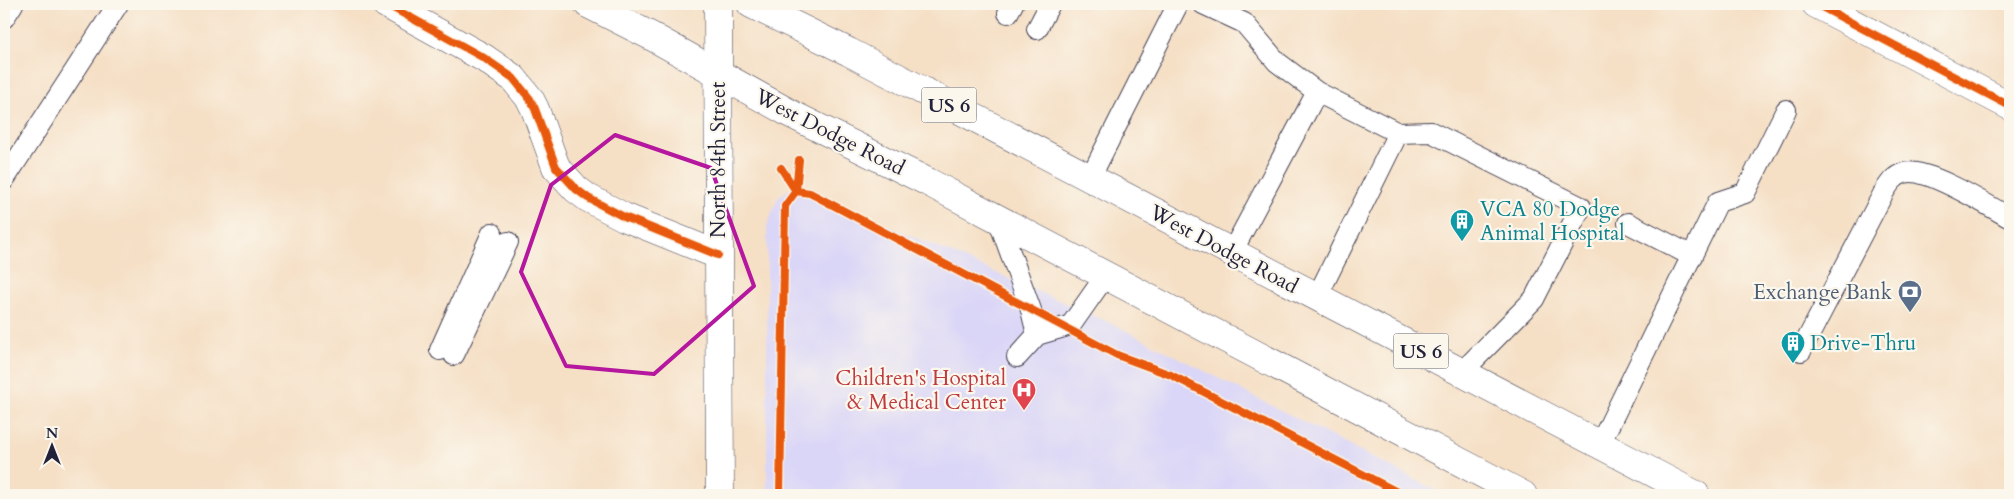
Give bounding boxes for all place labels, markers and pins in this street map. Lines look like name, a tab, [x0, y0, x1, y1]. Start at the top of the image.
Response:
place label: VCA 80 Dodge Animal Hospital	[1480, 195, 1625, 248]
building icon: VCA 80 Dodge Animal Hospital	[1449, 208, 1475, 242]
place label: Exchange Bank	[1753, 278, 1893, 307]
bank icon: Exchange Bank	[1897, 279, 1923, 313]
place label: Drive-Thru	[1810, 329, 1916, 358]
building icon: Drive-Thru	[1780, 330, 1806, 364]
place label: Children's Hospital & Medical Center	[835, 364, 1006, 417]
hospital icon: Children's Hospital & Medical Center	[1011, 377, 1037, 411]

